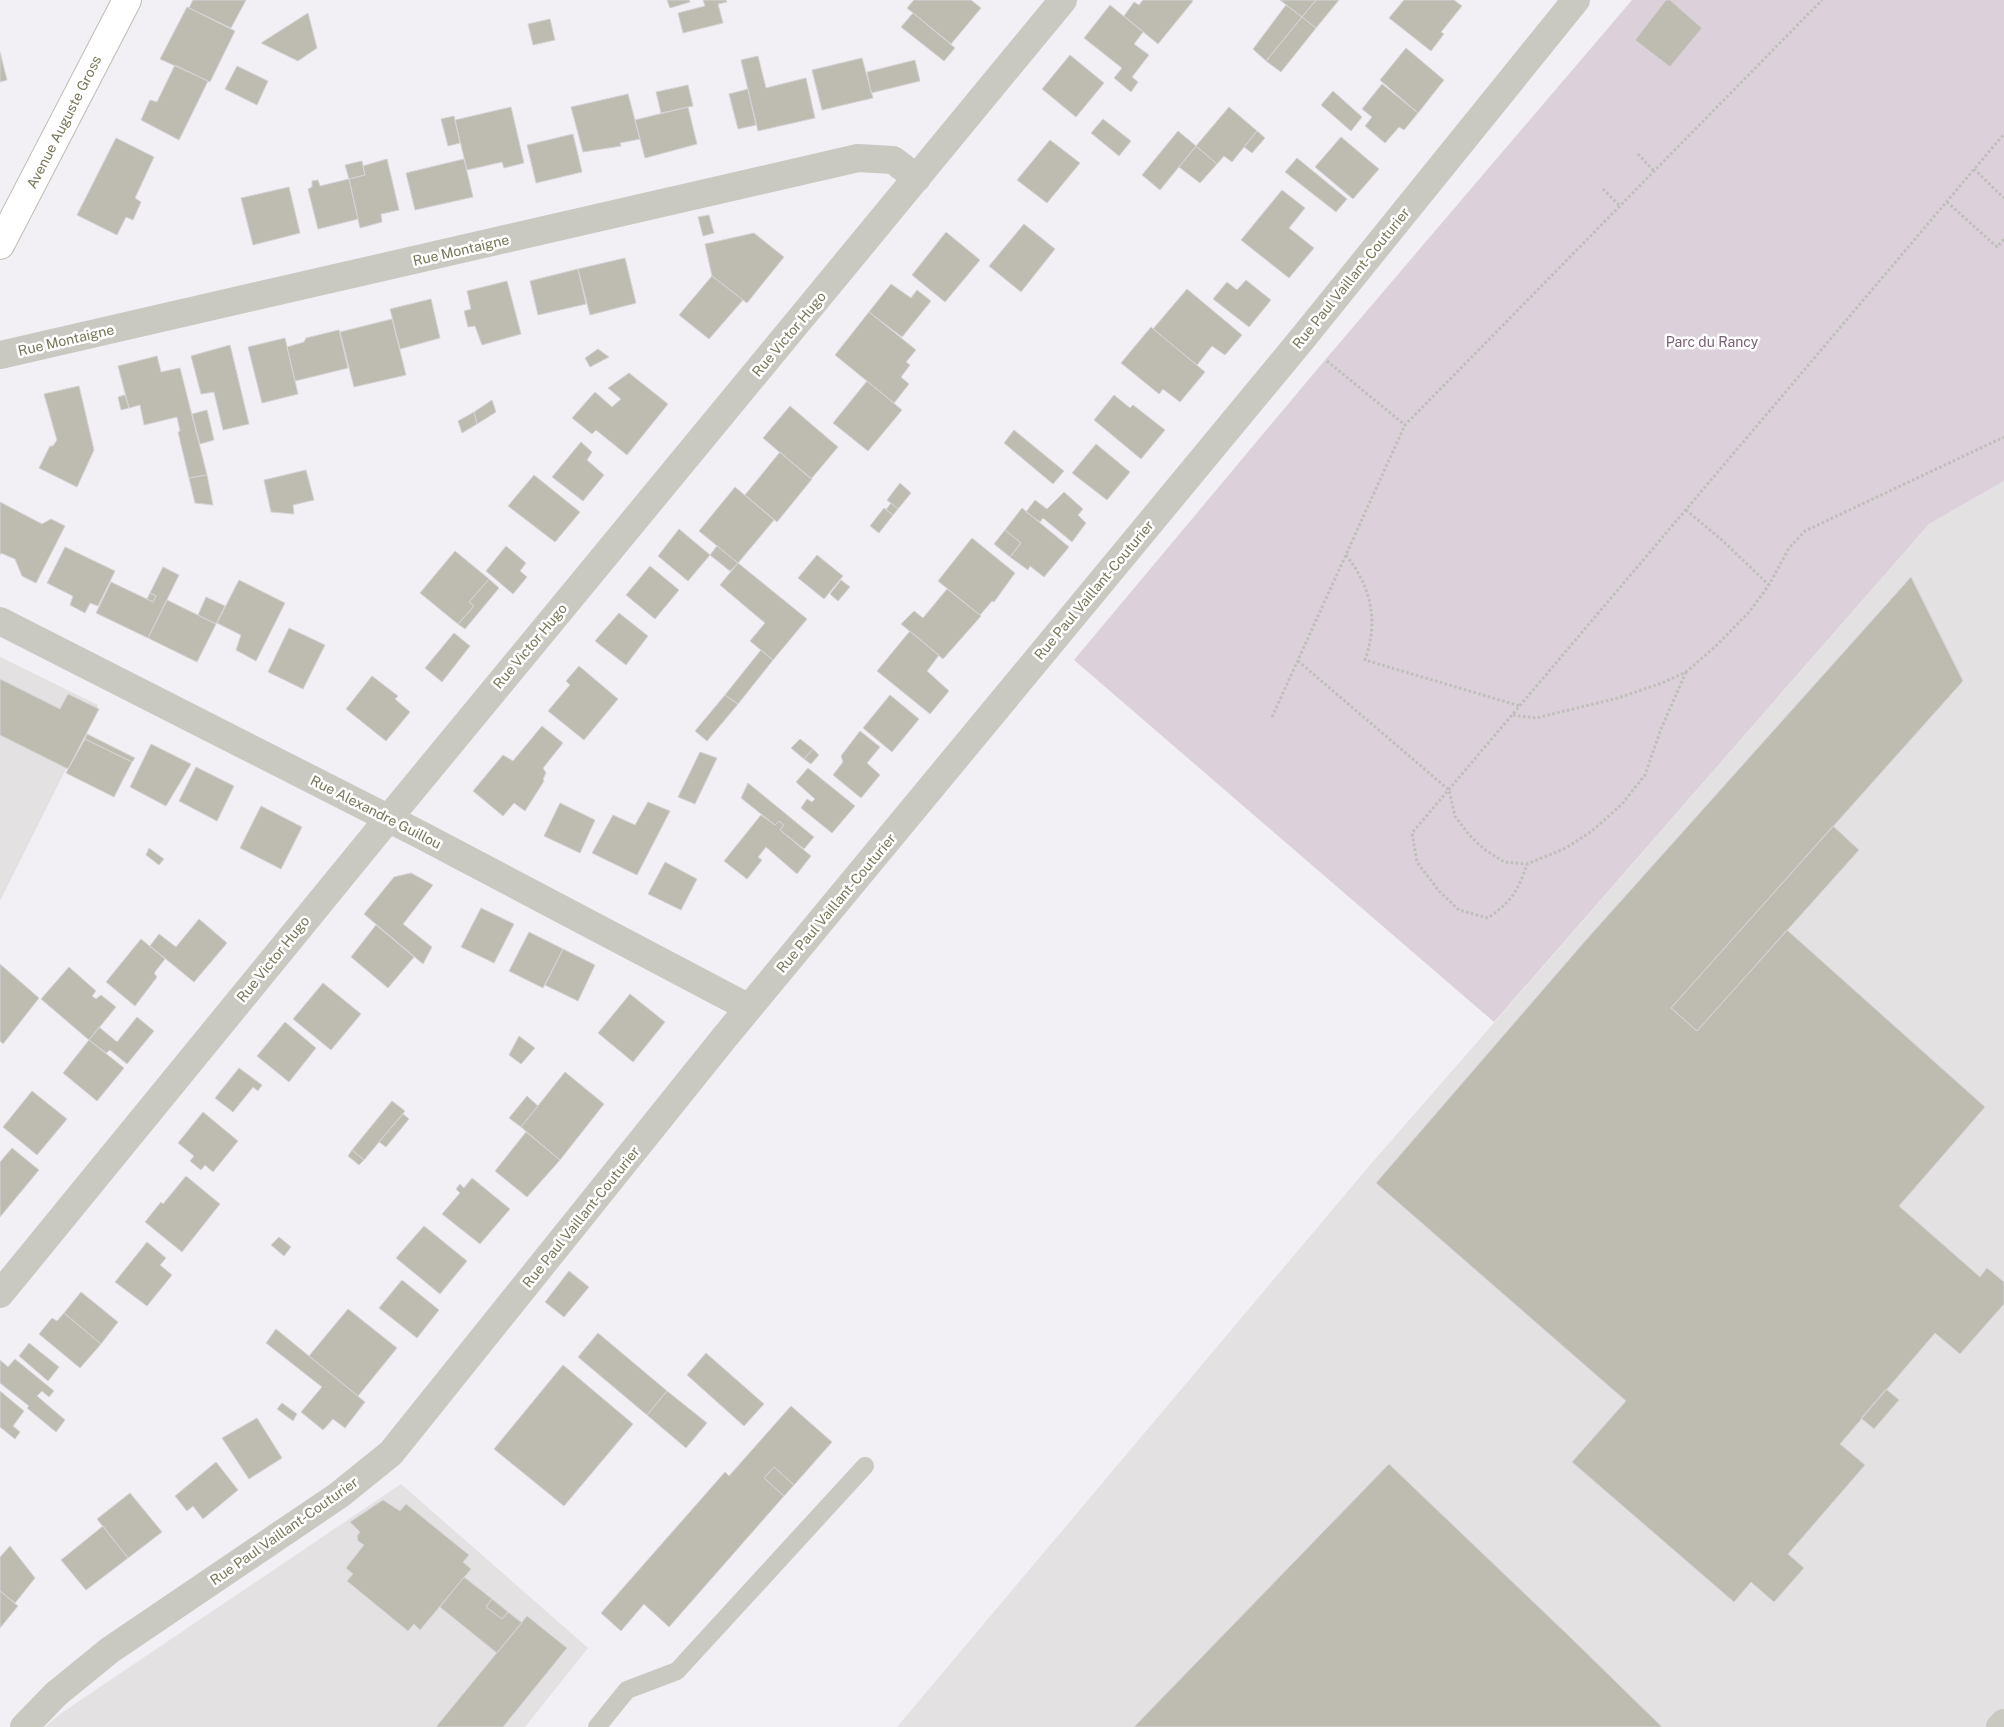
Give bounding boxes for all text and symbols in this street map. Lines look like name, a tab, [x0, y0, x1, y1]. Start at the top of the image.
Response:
street label: Avenue Auguste Gross	[24, 53, 104, 191]
street label: Rue Paul Vaillant-Couturier	[1289, 204, 1413, 352]
street label: Rue Montaigne	[411, 231, 511, 269]
street label: Rue Victor Hugo	[749, 288, 829, 380]
street label: Rue Montaigne	[16, 321, 116, 359]
park label: Parc du Rancy	[1666, 334, 1759, 350]
street label: Rue Paul Vaillant-Couturier	[1031, 517, 1157, 663]
street label: Rue Victor Hugo	[490, 600, 570, 692]
street label: Rue Alexandre Guillou	[308, 772, 444, 852]
street label: Rue Paul Vaillant-Couturier	[773, 830, 899, 976]
street label: Rue Victor Hugo	[233, 913, 313, 1005]
street label: Rue Paul Vaillant-Couturier	[519, 1143, 643, 1291]
street label: Rue Paul Vaillant-Couturier	[207, 1474, 361, 1588]

